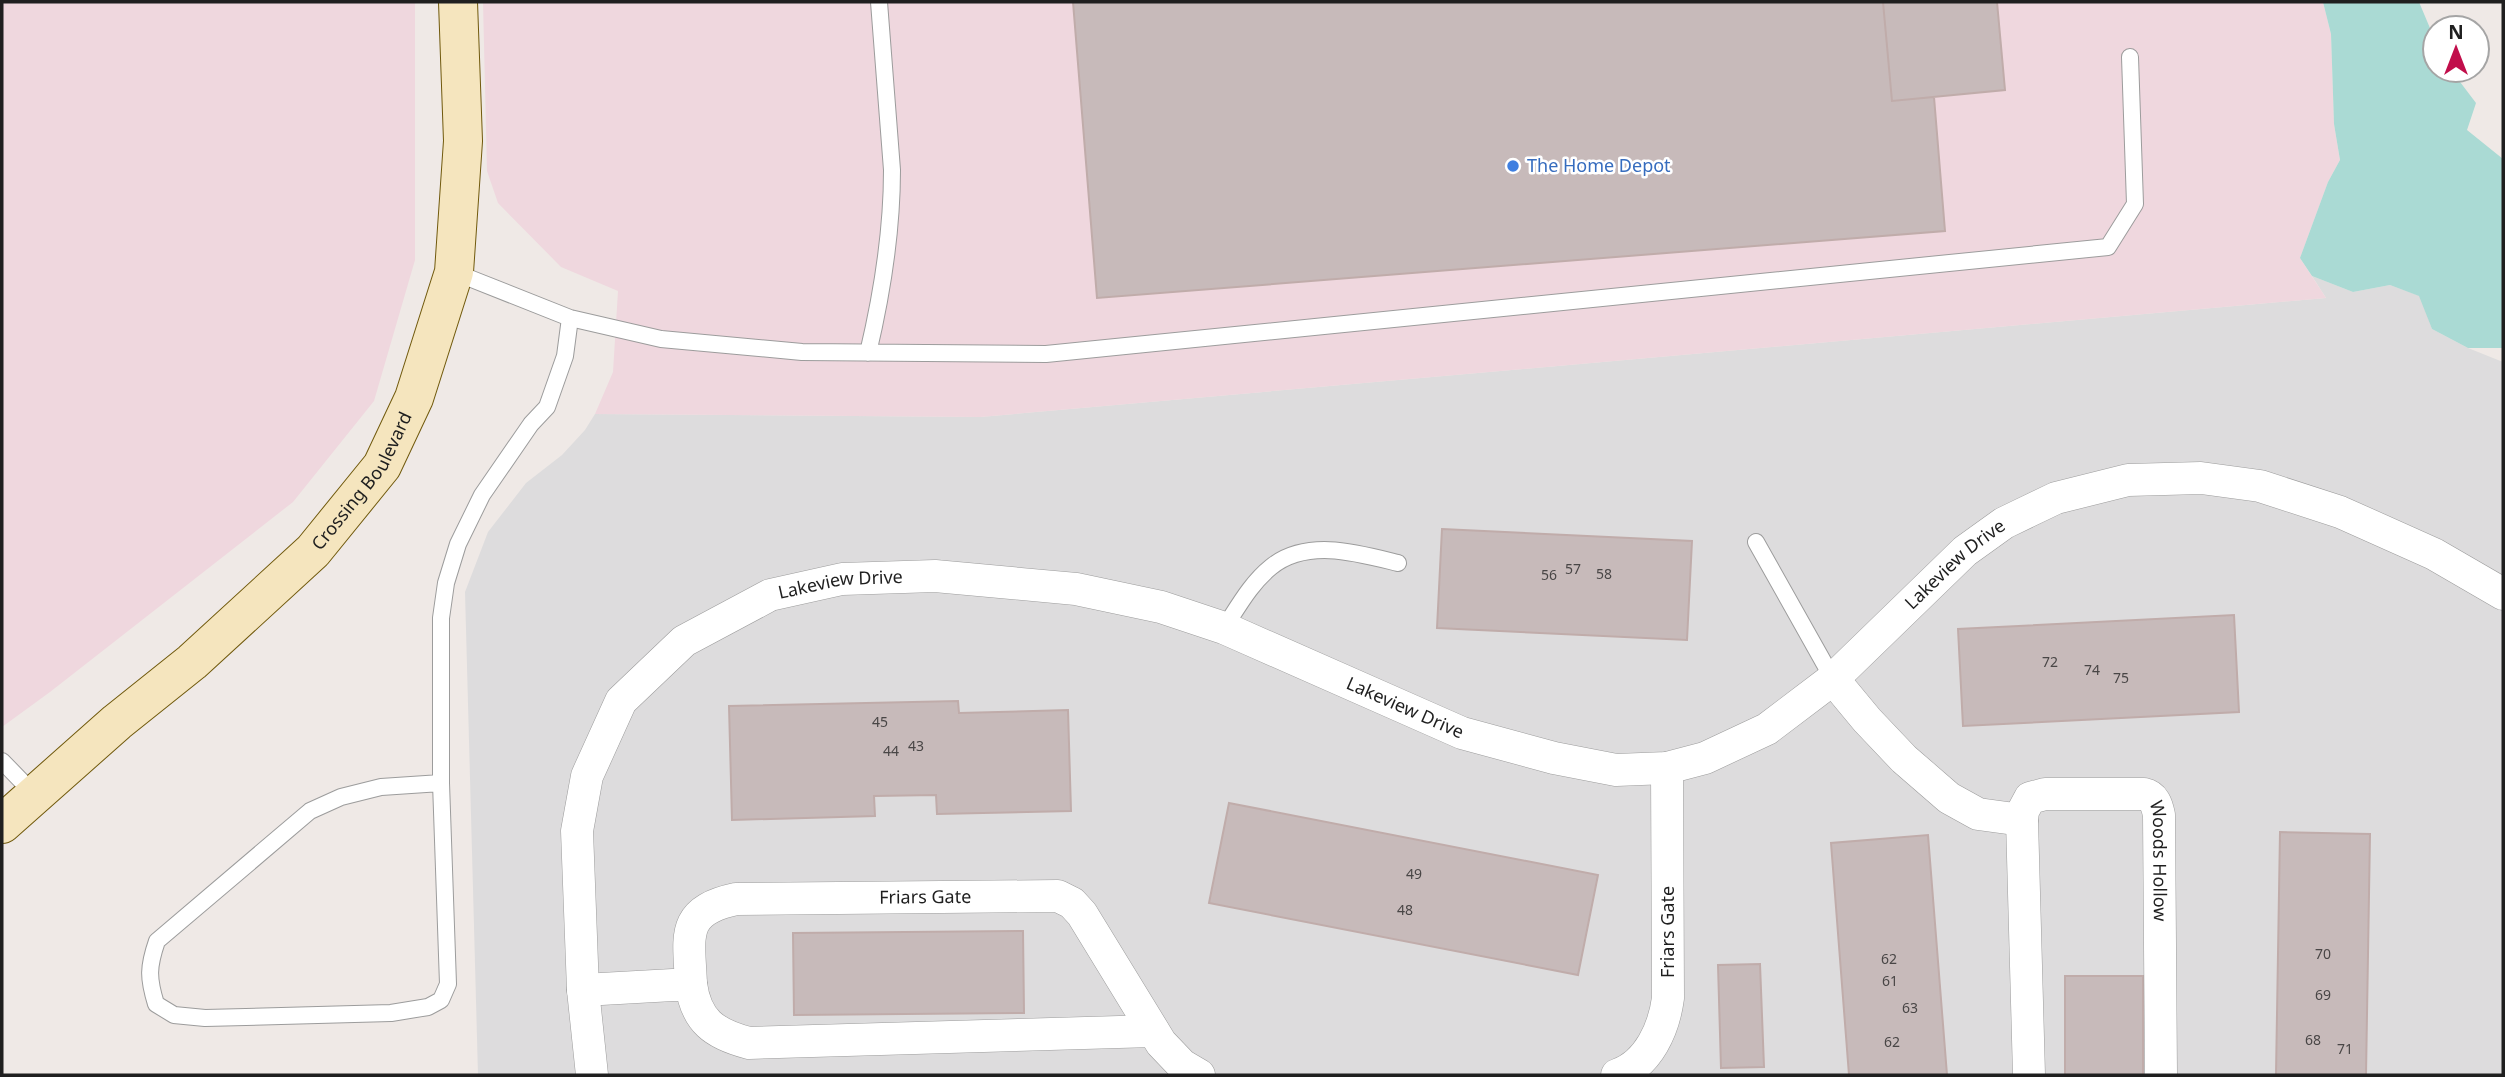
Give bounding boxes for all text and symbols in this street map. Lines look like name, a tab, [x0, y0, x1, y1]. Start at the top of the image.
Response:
north arrow	[2421, 14, 2491, 84]
text: N	[2448, 19, 2464, 45]
place label: The Home Depot	[1527, 153, 1671, 177]
marker: The Home Depot	[1505, 158, 1521, 174]
street label: Crossing Boulevard	[306, 408, 417, 555]
street label: Lakeview Drive	[1899, 513, 2009, 614]
house number: 57	[1565, 559, 1581, 578]
street label: Lakeview Drive	[776, 564, 903, 604]
house number: 58	[1596, 564, 1612, 583]
house number: 56	[1541, 565, 1557, 584]
house number: 72	[2042, 652, 2058, 671]
house number: 74	[2084, 660, 2100, 679]
house number: 75	[2113, 668, 2129, 687]
street label: Lakeview Drive	[1343, 671, 1468, 743]
house number: 45	[872, 712, 888, 731]
house number: 43	[908, 736, 924, 755]
house number: 44	[883, 741, 899, 760]
street label: Woods Hollow	[2145, 798, 2173, 922]
house number: 49	[1406, 864, 1422, 883]
street label: Friars Gate	[879, 884, 971, 909]
street label: Friars Gate	[1655, 886, 1679, 978]
house number: 48	[1397, 900, 1413, 919]
house number: 70	[2315, 944, 2331, 963]
house number: 62	[1881, 949, 1897, 968]
house number: 61	[1882, 971, 1898, 990]
house number: 69	[2315, 985, 2331, 1004]
house number: 63	[1902, 998, 1918, 1017]
house number: 68	[2305, 1030, 2321, 1049]
house number: 62	[1884, 1032, 1900, 1051]
house number: 71	[2337, 1039, 2353, 1058]

